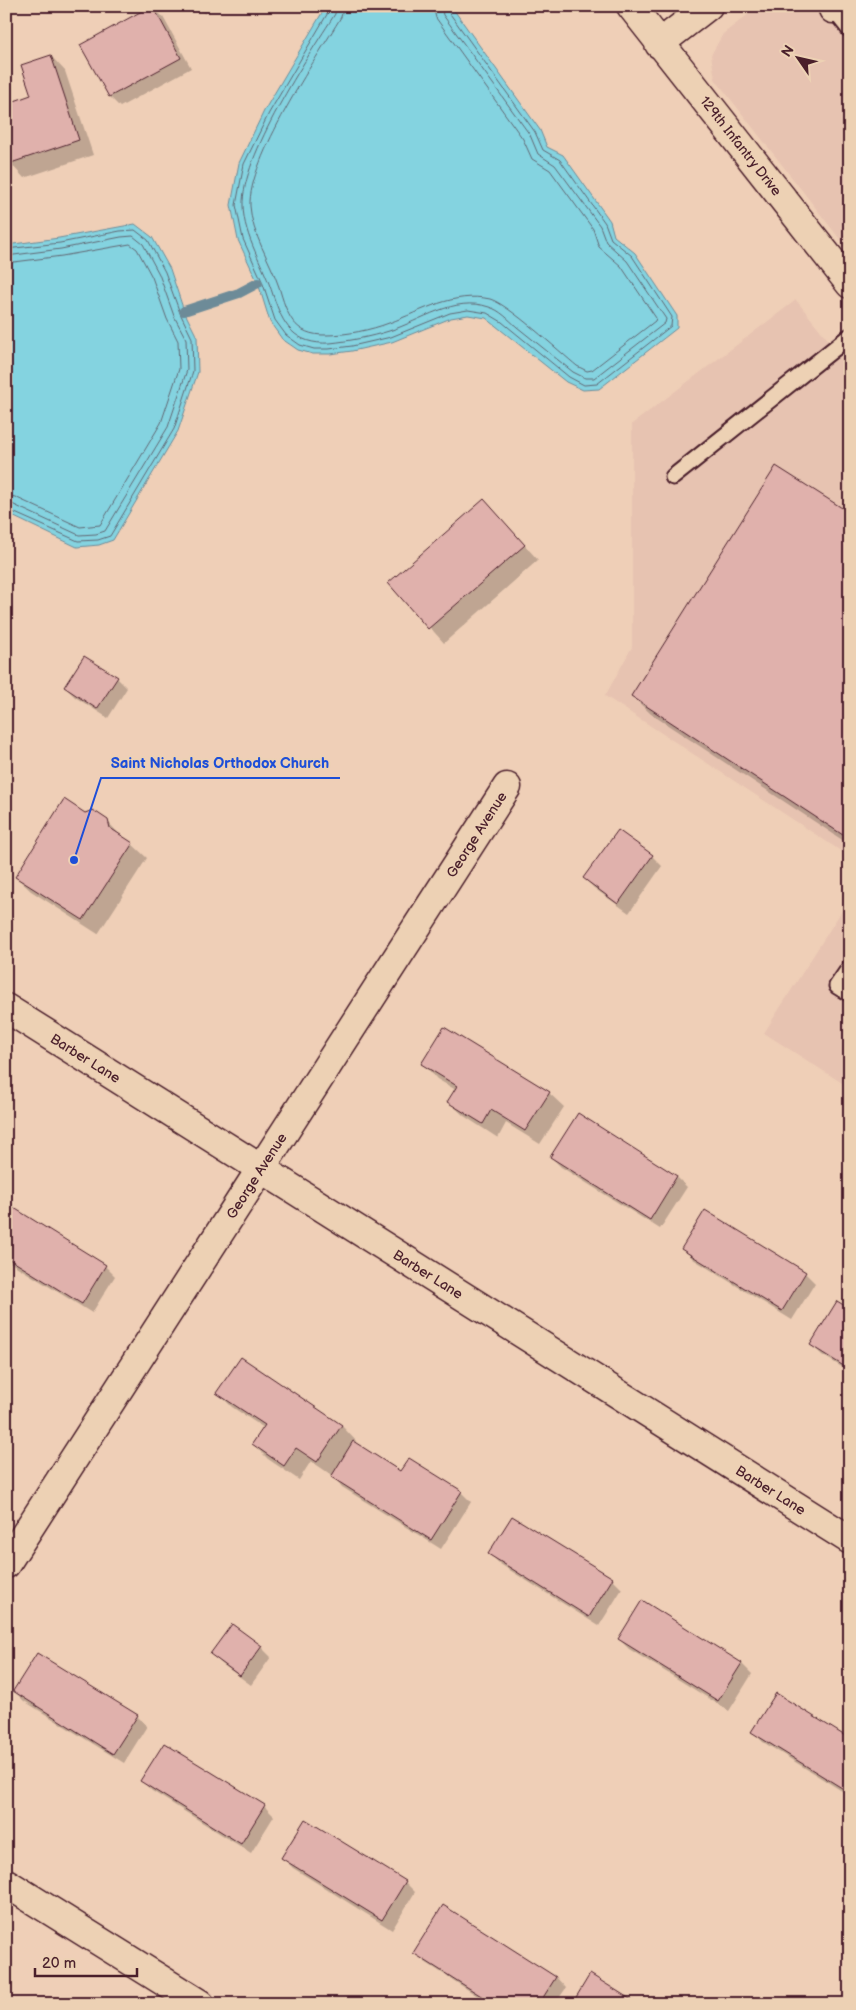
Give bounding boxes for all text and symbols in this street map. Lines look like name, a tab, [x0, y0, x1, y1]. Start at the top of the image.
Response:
north arrow	[774, 32, 824, 82]
text: N	[778, 42, 798, 60]
street label: 129th Infantry Drive	[697, 93, 786, 199]
callout: Saint Nicholas Orthodox Church	[101, 748, 340, 778]
text: Saint Nicholas Orthodox Church	[111, 754, 329, 773]
street label: George Avenue	[442, 788, 510, 881]
street label: Barber Lane	[47, 1030, 124, 1086]
street label: George Avenue	[222, 1130, 290, 1222]
street label: Barber Lane	[390, 1246, 466, 1302]
street label: Barber Lane	[733, 1462, 809, 1518]
scale bar	[35, 1945, 138, 1977]
text: 20 m	[42, 1954, 76, 1973]

